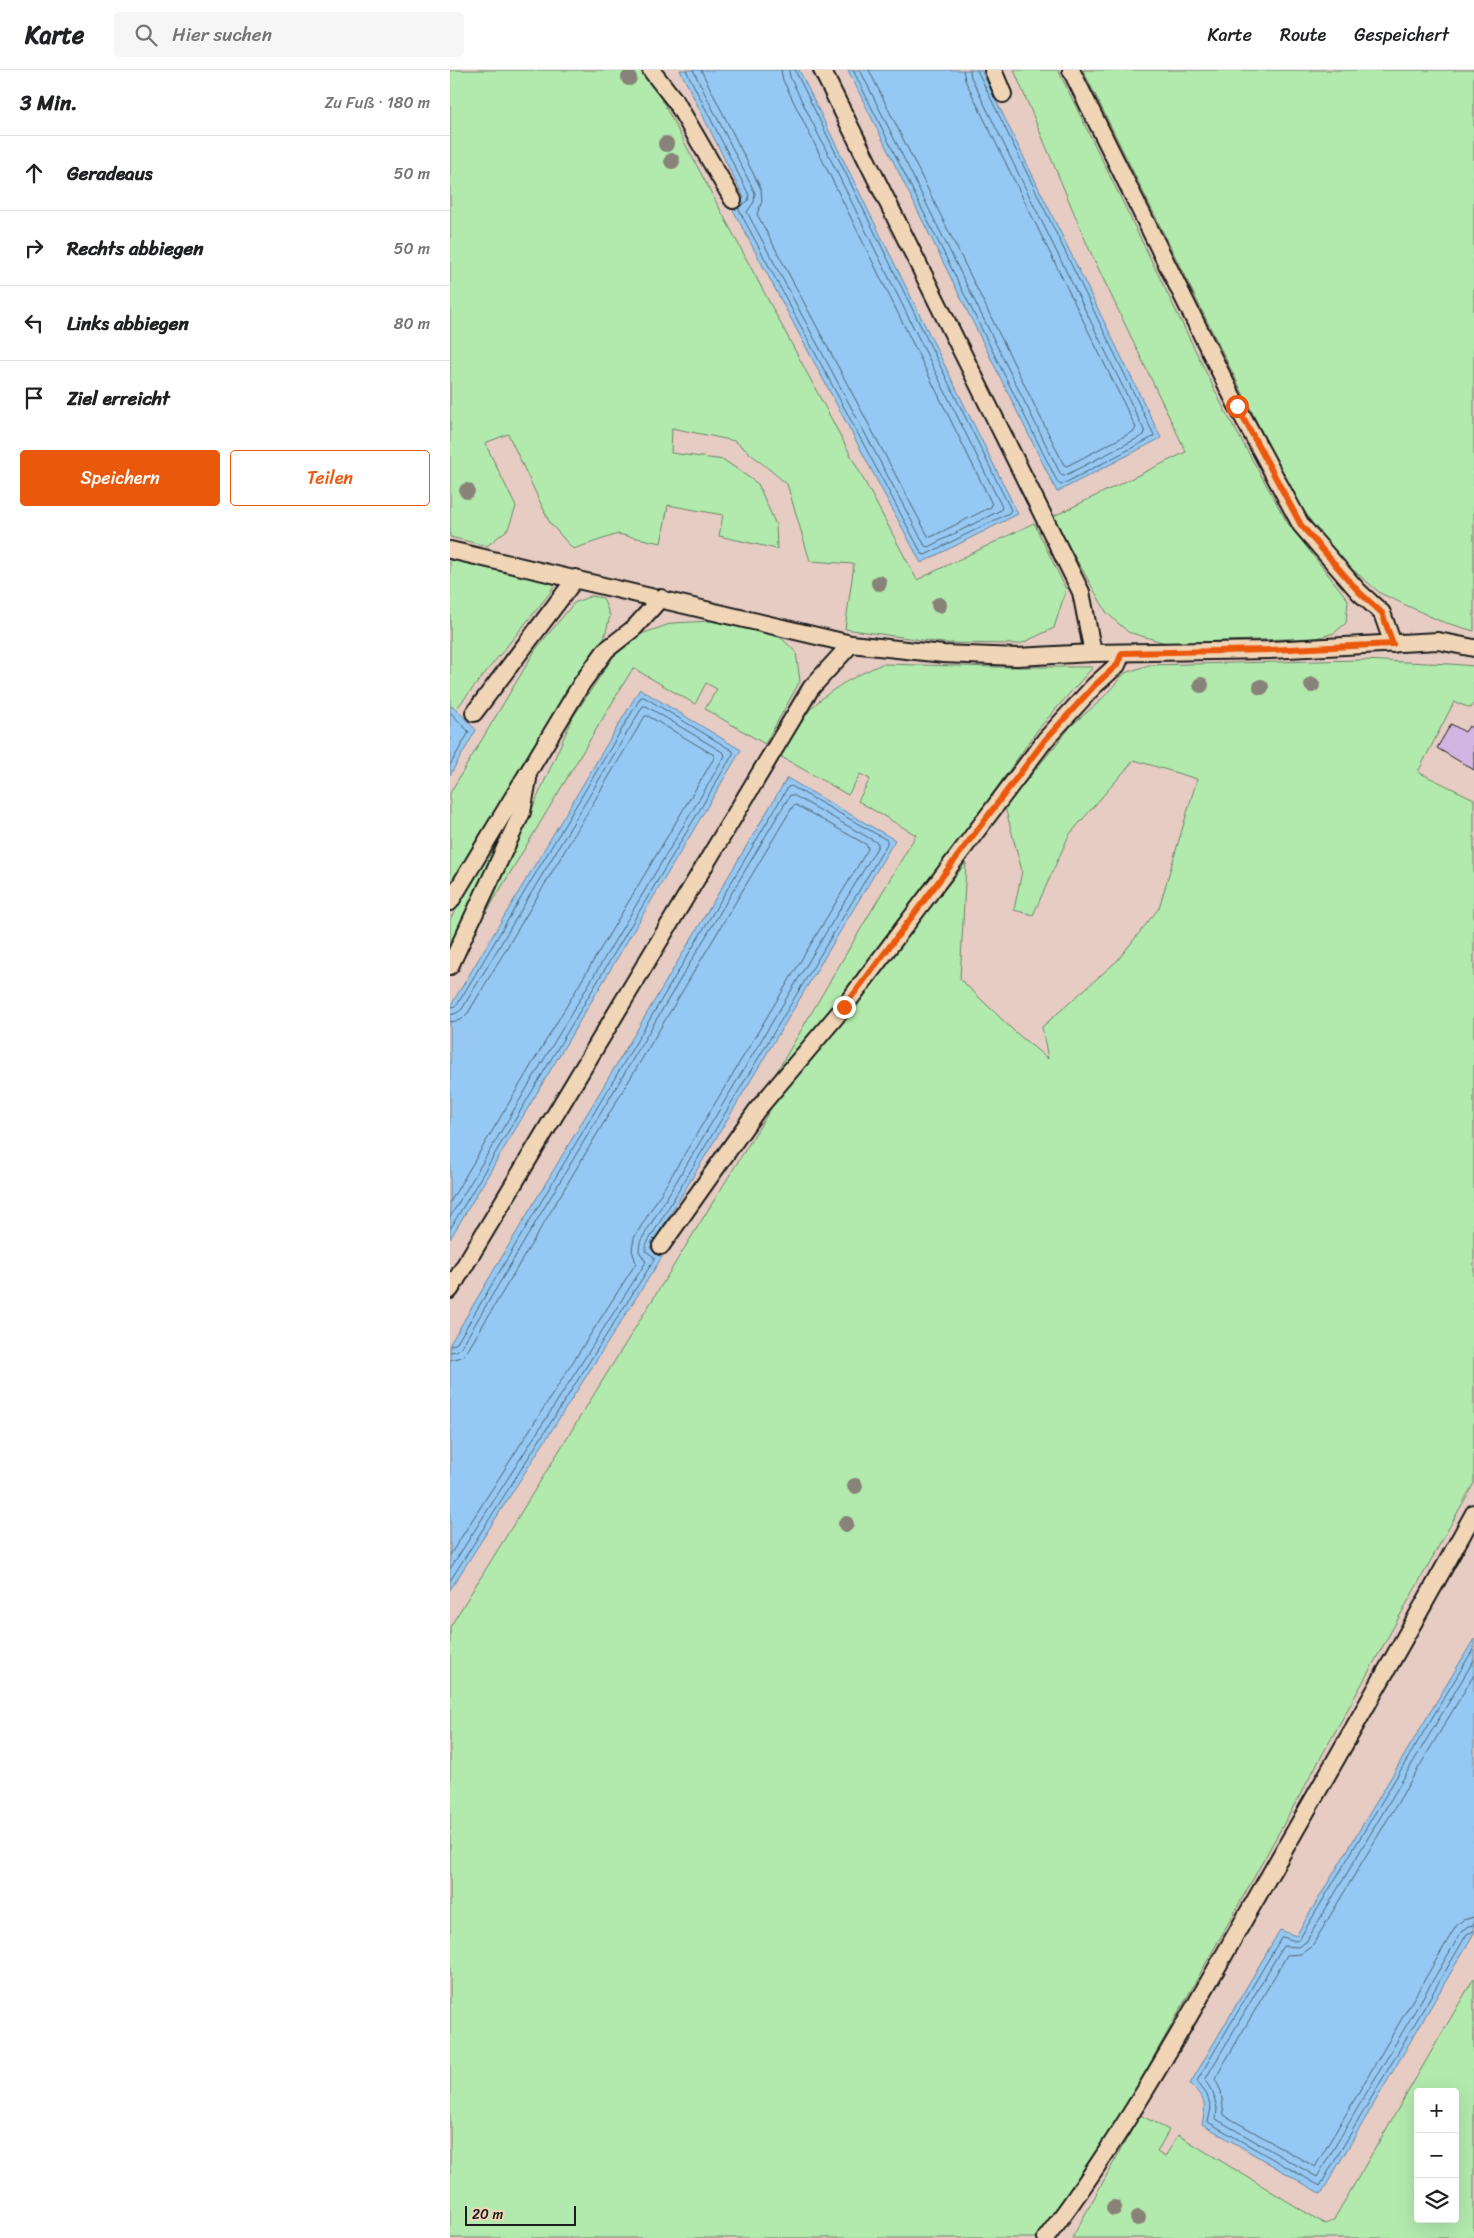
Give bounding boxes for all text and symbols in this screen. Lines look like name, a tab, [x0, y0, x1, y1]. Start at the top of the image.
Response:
search box	[114, 12, 464, 57]
text: Karte	[25, 14, 84, 56]
text: Hier suchen	[172, 18, 272, 51]
text: Karte	[1207, 19, 1252, 51]
text: Route	[1280, 19, 1326, 51]
text: Gespeichert	[1354, 19, 1449, 51]
icon: search	[132, 21, 160, 49]
text: 3 Min.	[20, 84, 78, 122]
text: Zu Fuß · 180 m	[325, 88, 430, 117]
text: Geradeaus	[67, 157, 153, 190]
icon: ahead	[20, 159, 48, 187]
text: 50 m	[394, 159, 430, 188]
text: Rechts abbiegen	[67, 232, 204, 265]
icon: right	[20, 234, 48, 262]
text: 50 m	[394, 234, 430, 263]
text: Links abbiegen	[67, 307, 189, 340]
icon: left	[20, 309, 48, 337]
text: 80 m	[394, 309, 430, 338]
text: Ziel erreicht	[67, 382, 170, 415]
icon: arrive	[20, 384, 48, 412]
route start	[1226, 395, 1249, 418]
button: Speichern	[20, 450, 220, 506]
button: Teilen	[230, 450, 430, 506]
route end	[833, 996, 856, 1019]
map controls	[1414, 2088, 1459, 2223]
button: +	[1414, 2088, 1459, 2133]
button: −	[1414, 2133, 1459, 2178]
button: layers	[1414, 2178, 1459, 2223]
text: 20 m	[472, 2202, 503, 2227]
scale bar	[465, 2203, 576, 2226]

